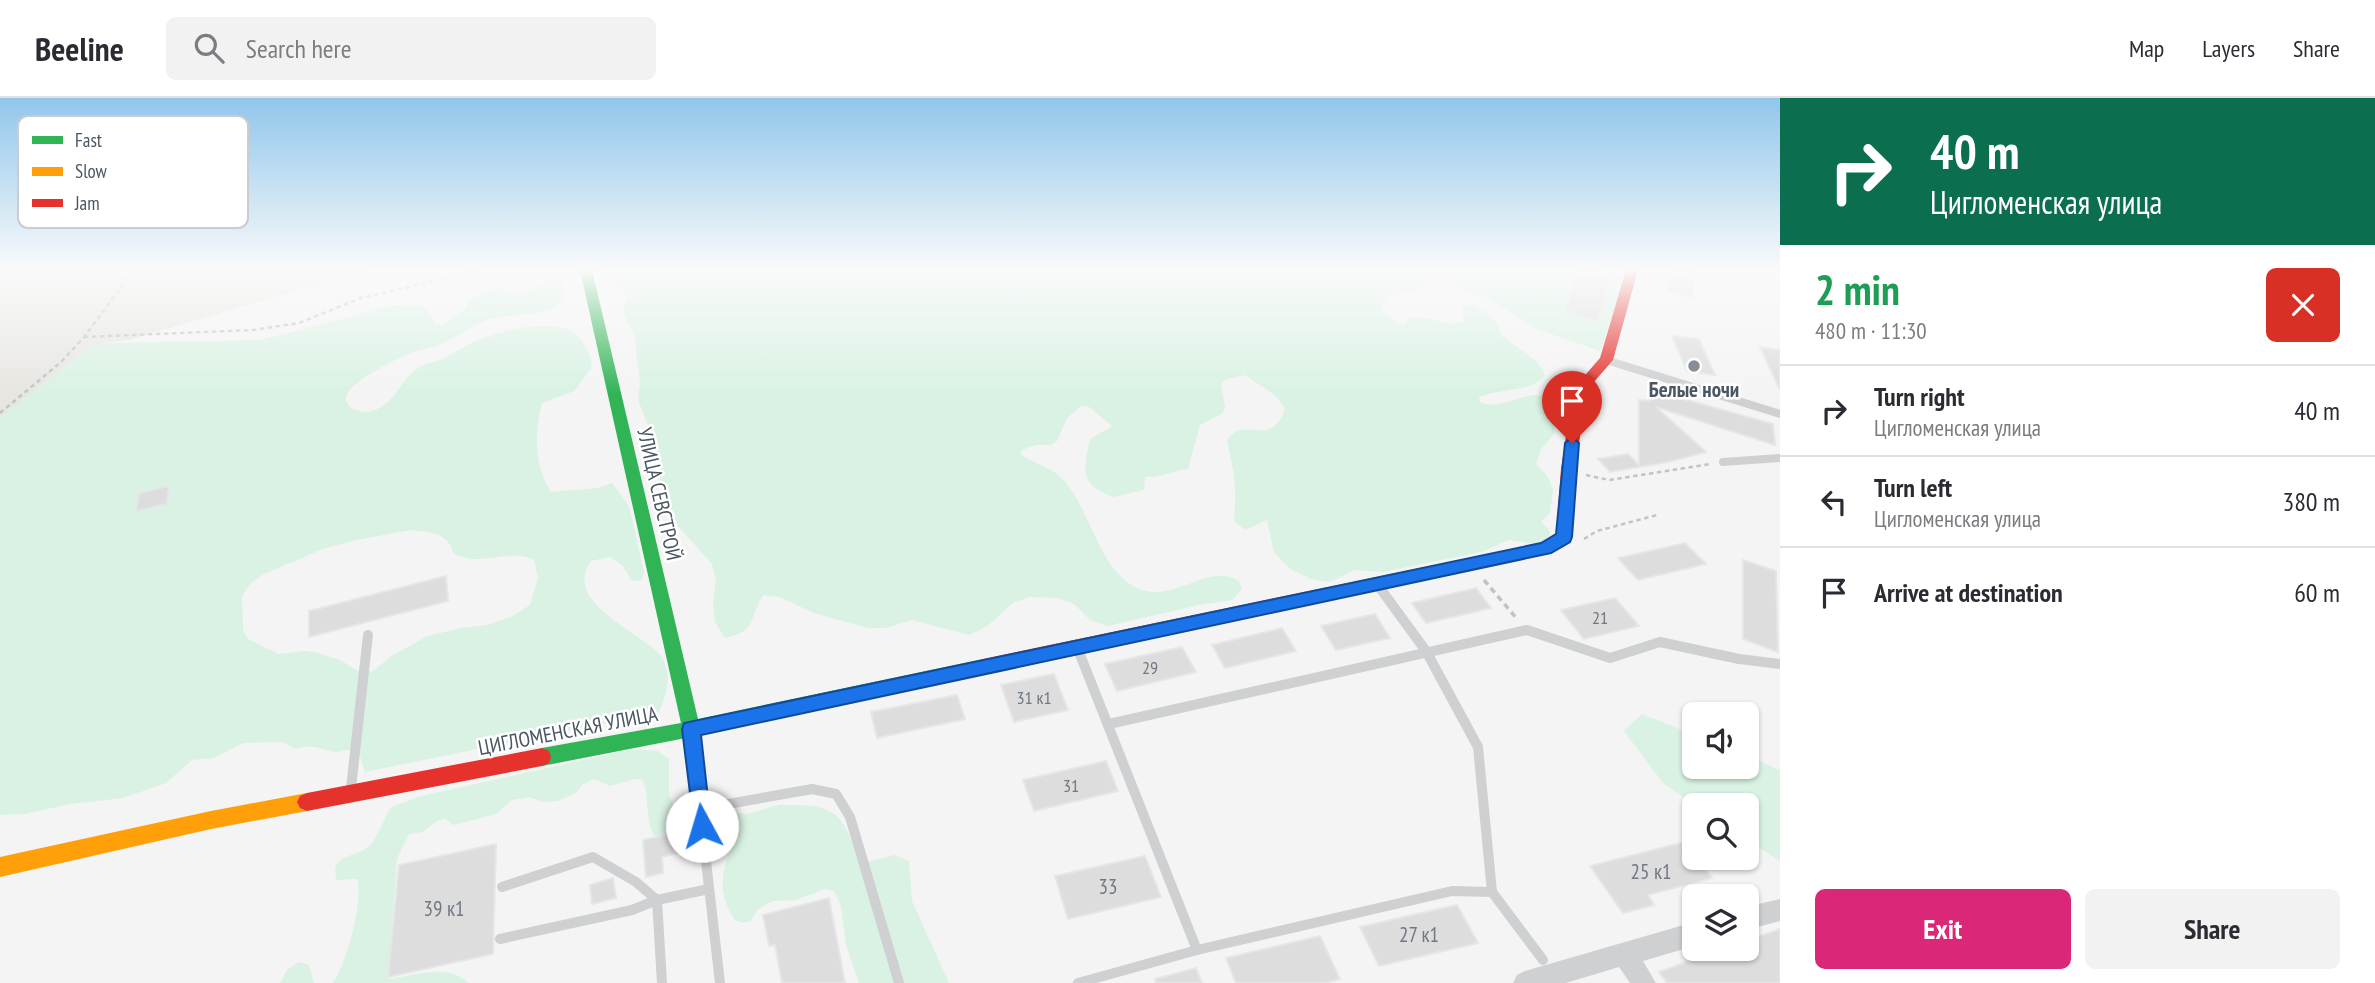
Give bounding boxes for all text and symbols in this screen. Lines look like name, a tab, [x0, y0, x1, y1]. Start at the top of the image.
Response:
search box	[166, 17, 656, 80]
text: Beeline	[35, 27, 124, 70]
icon: search	[190, 29, 228, 67]
text: Search here	[246, 32, 351, 65]
text: Map	[2129, 33, 2164, 64]
text: Layers	[2202, 33, 2255, 64]
text: Share	[2293, 33, 2340, 64]
legend	[18, 116, 248, 228]
text: 40 m	[1930, 119, 2019, 183]
icon: right	[1815, 126, 1906, 217]
text: Fast	[75, 128, 103, 152]
text: Slow	[75, 159, 108, 183]
text: Цигломенская улица	[1930, 181, 2162, 223]
text: Jam	[74, 191, 100, 215]
text: 2 min	[1815, 262, 1900, 317]
button: close	[2266, 268, 2340, 342]
text: 480 m · 11:30	[1815, 316, 1927, 345]
marker: Белые ночи	[1686, 358, 1702, 374]
pin	[1542, 371, 1602, 443]
place label: Белые ночи	[1649, 376, 1739, 403]
text: Turn right	[1874, 380, 1965, 413]
icon: arrive	[1553, 382, 1591, 420]
icon: right	[1815, 392, 1853, 430]
text: 40 m	[2294, 394, 2340, 427]
text: Цигломенская улица	[1874, 413, 2041, 442]
street label: УЛИЦА СЕВСТРОЙ	[631, 425, 688, 563]
text: Turn left	[1874, 471, 1952, 504]
icon: left	[1815, 483, 1853, 521]
text: 380 m	[2282, 485, 2340, 518]
text: Цигломенская улица	[1874, 504, 2041, 533]
icon: arrive	[1815, 574, 1853, 612]
text: Arrive at destination	[1874, 576, 2063, 609]
text: 60 m	[2294, 576, 2340, 609]
house number: 21	[1592, 606, 1608, 629]
house number: 29	[1142, 656, 1158, 679]
house number: 31 к1	[1016, 686, 1052, 709]
street label: ЦИГЛОМЕНСКАЯ УЛИЦА	[476, 700, 660, 761]
map controls	[1682, 702, 1759, 961]
button: sound	[1682, 702, 1759, 779]
house number: 31	[1063, 774, 1079, 797]
position arrow	[665, 789, 739, 863]
button: search	[1682, 793, 1759, 870]
house number: 25 к1	[1631, 858, 1671, 885]
house number: 33	[1099, 873, 1117, 900]
button: layers	[1682, 884, 1759, 961]
button: Exit	[1815, 889, 2071, 969]
button: Share	[2085, 889, 2340, 969]
house number: 39 к1	[424, 895, 464, 922]
house number: 27 к1	[1399, 921, 1439, 948]

